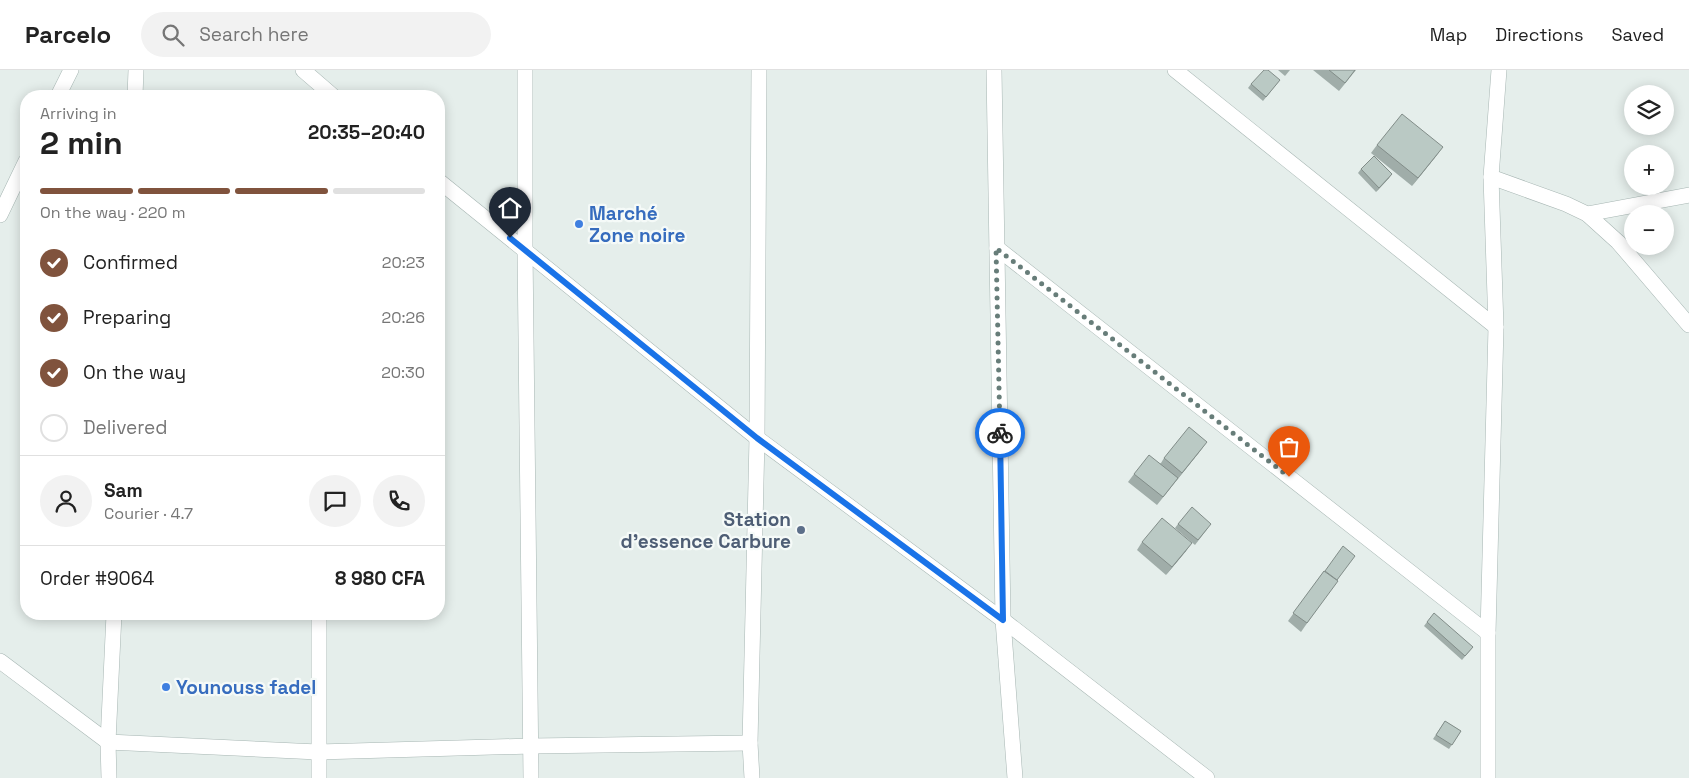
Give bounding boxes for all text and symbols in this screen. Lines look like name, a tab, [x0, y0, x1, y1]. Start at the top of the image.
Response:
search box	[141, 12, 491, 57]
text: Parcelo	[25, 19, 111, 50]
icon: search	[159, 21, 187, 49]
text: Search here	[199, 22, 309, 47]
text: Map	[1430, 23, 1467, 46]
text: Directions	[1495, 23, 1584, 46]
text: Saved	[1612, 23, 1664, 46]
map controls	[1624, 85, 1674, 255]
button: layers	[1624, 85, 1674, 135]
text: Arriving in	[40, 103, 117, 124]
text: 20:35–20:40	[308, 120, 425, 145]
text: 2 min	[40, 123, 123, 163]
button: +	[1624, 145, 1674, 195]
pin	[489, 187, 531, 238]
icon: home	[496, 194, 524, 222]
place label: Marché Zone noire	[589, 201, 685, 248]
text: On the way · 220 m	[40, 202, 186, 223]
button: −	[1624, 205, 1674, 255]
marker: Marché Zone noire	[573, 218, 585, 230]
icon: check	[40, 249, 68, 277]
text: Confirmed	[83, 250, 178, 275]
text: 20:23	[382, 252, 425, 273]
icon: check	[40, 304, 68, 332]
text: Preparing	[83, 305, 171, 330]
text: 20:26	[382, 307, 425, 328]
icon: check	[40, 359, 68, 387]
text: On the way	[83, 360, 186, 385]
text: 20:30	[381, 362, 425, 383]
courier	[975, 408, 1025, 458]
text: Delivered	[83, 415, 168, 440]
icon: bike	[986, 419, 1014, 447]
pin	[1268, 426, 1310, 477]
icon: bag	[1275, 433, 1303, 461]
button: person	[40, 475, 92, 527]
button: chat	[309, 475, 361, 527]
button: phone	[373, 475, 425, 527]
text: Sam	[104, 478, 143, 503]
text: Courier · 4.7	[104, 503, 193, 524]
place label: Station d'essence Carbure	[621, 507, 791, 554]
marker: Station d'essence Carbure	[795, 524, 807, 536]
text: Order #9064	[40, 566, 154, 591]
text: 8 980 CFA	[335, 566, 425, 591]
place label: Younouss fadel	[176, 675, 316, 700]
marker: Younouss fadel	[160, 681, 172, 693]

